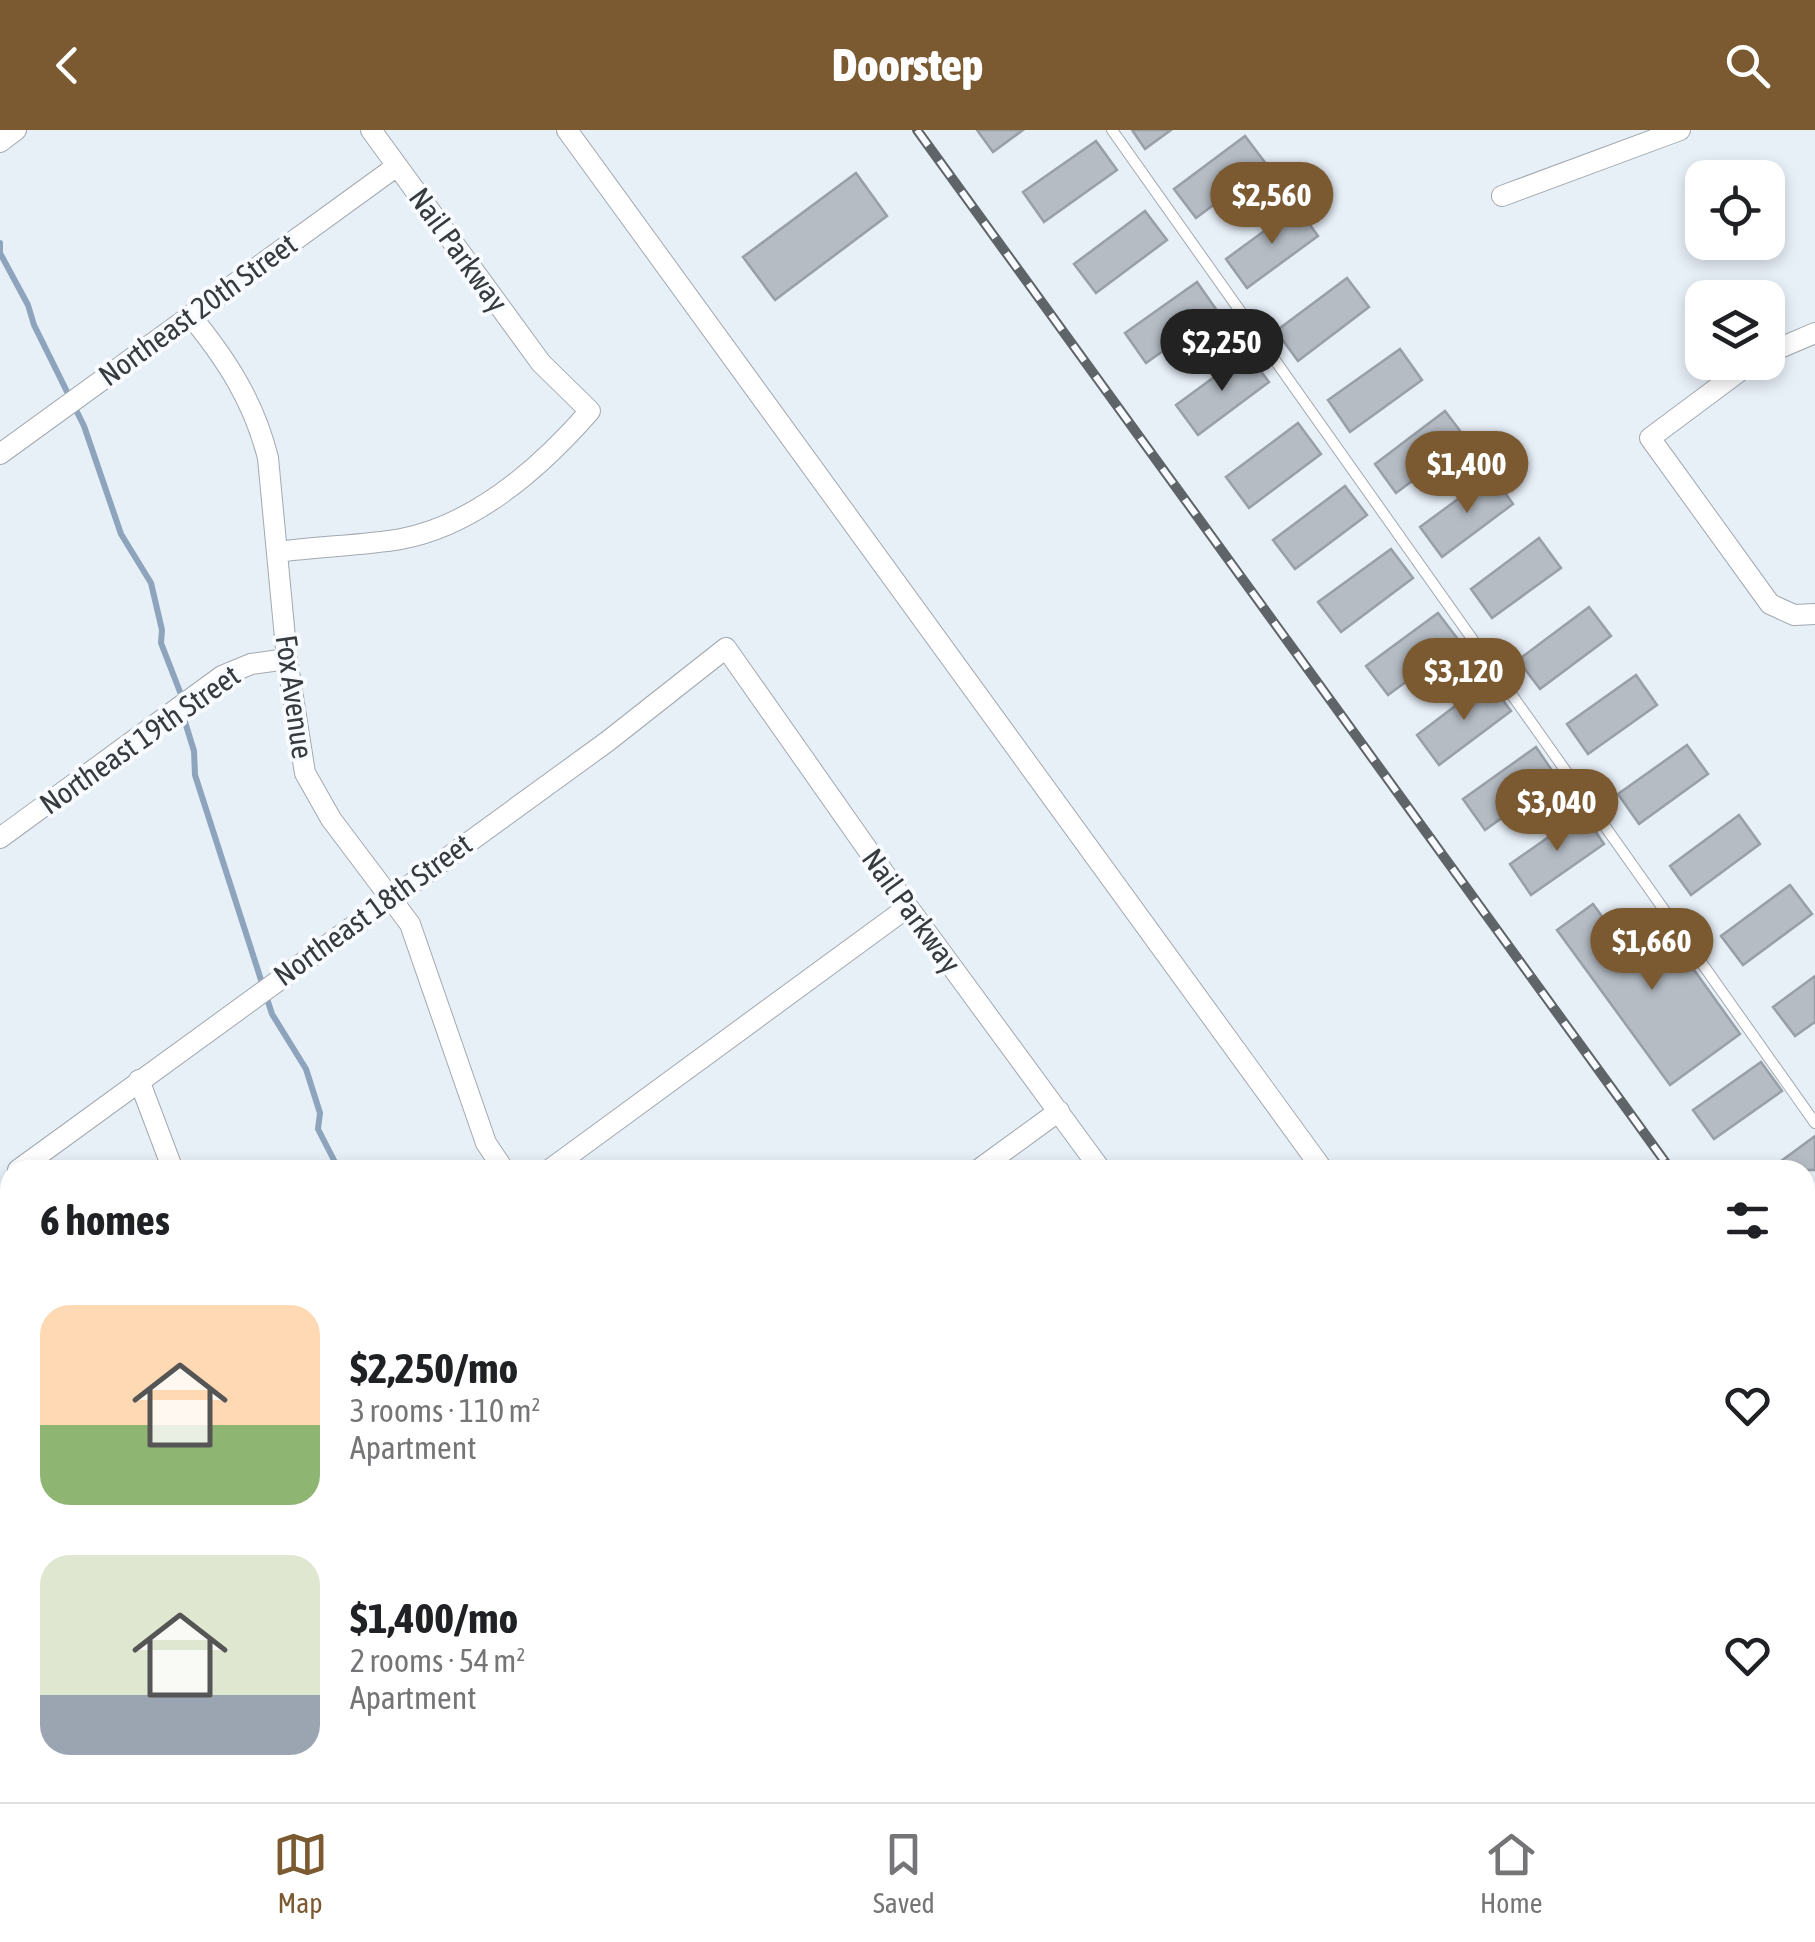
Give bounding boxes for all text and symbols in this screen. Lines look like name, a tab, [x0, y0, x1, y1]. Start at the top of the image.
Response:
icon: back	[40, 38, 95, 93]
icon: search	[1720, 38, 1775, 93]
text: Doorstep	[832, 39, 983, 91]
map controls	[1685, 160, 1785, 380]
button: locate	[1685, 160, 1785, 260]
pin: $2,560	[1191, 162, 1353, 247]
text: $2,560	[1232, 176, 1312, 213]
street label: Nail Parkway	[403, 181, 515, 318]
street label: Northeast 20th Street	[92, 226, 303, 392]
button: layers	[1685, 280, 1785, 380]
pin: $2,250	[1141, 309, 1303, 394]
text: $2,250	[1182, 323, 1262, 360]
pin: $1,400	[1386, 431, 1548, 516]
text: $1,400	[1427, 445, 1507, 482]
street label: Fox Avenue	[269, 633, 320, 761]
pin: $3,120	[1383, 638, 1545, 723]
text: $3,120	[1424, 652, 1504, 689]
street label: Northeast 19th Street	[33, 658, 246, 821]
pin: $3,040	[1476, 769, 1638, 854]
text: $3,040	[1517, 783, 1597, 820]
street label: Northeast 18th Street	[267, 826, 478, 992]
street label: Nail Parkway	[856, 842, 968, 979]
pin: $1,660	[1571, 908, 1733, 993]
text: $1,660	[1612, 922, 1692, 959]
icon: filters	[1720, 1193, 1775, 1248]
text: 6 homes	[40, 1196, 170, 1244]
text: $2,250/mo	[350, 1344, 518, 1392]
icon: home	[120, 1345, 240, 1465]
icon: heart	[1720, 1378, 1775, 1433]
text: 3 rooms · 110 m²	[350, 1392, 540, 1429]
text: Apartment	[350, 1429, 476, 1466]
text: $1,400/mo	[350, 1594, 518, 1642]
icon: home	[120, 1595, 240, 1715]
icon: heart	[1720, 1628, 1775, 1683]
text: 2 rooms · 54 m²	[350, 1642, 525, 1679]
text: Apartment	[350, 1679, 476, 1716]
tab: Map	[273, 1827, 328, 1919]
tab: Saved	[873, 1827, 935, 1919]
tab: Home	[1480, 1827, 1542, 1919]

